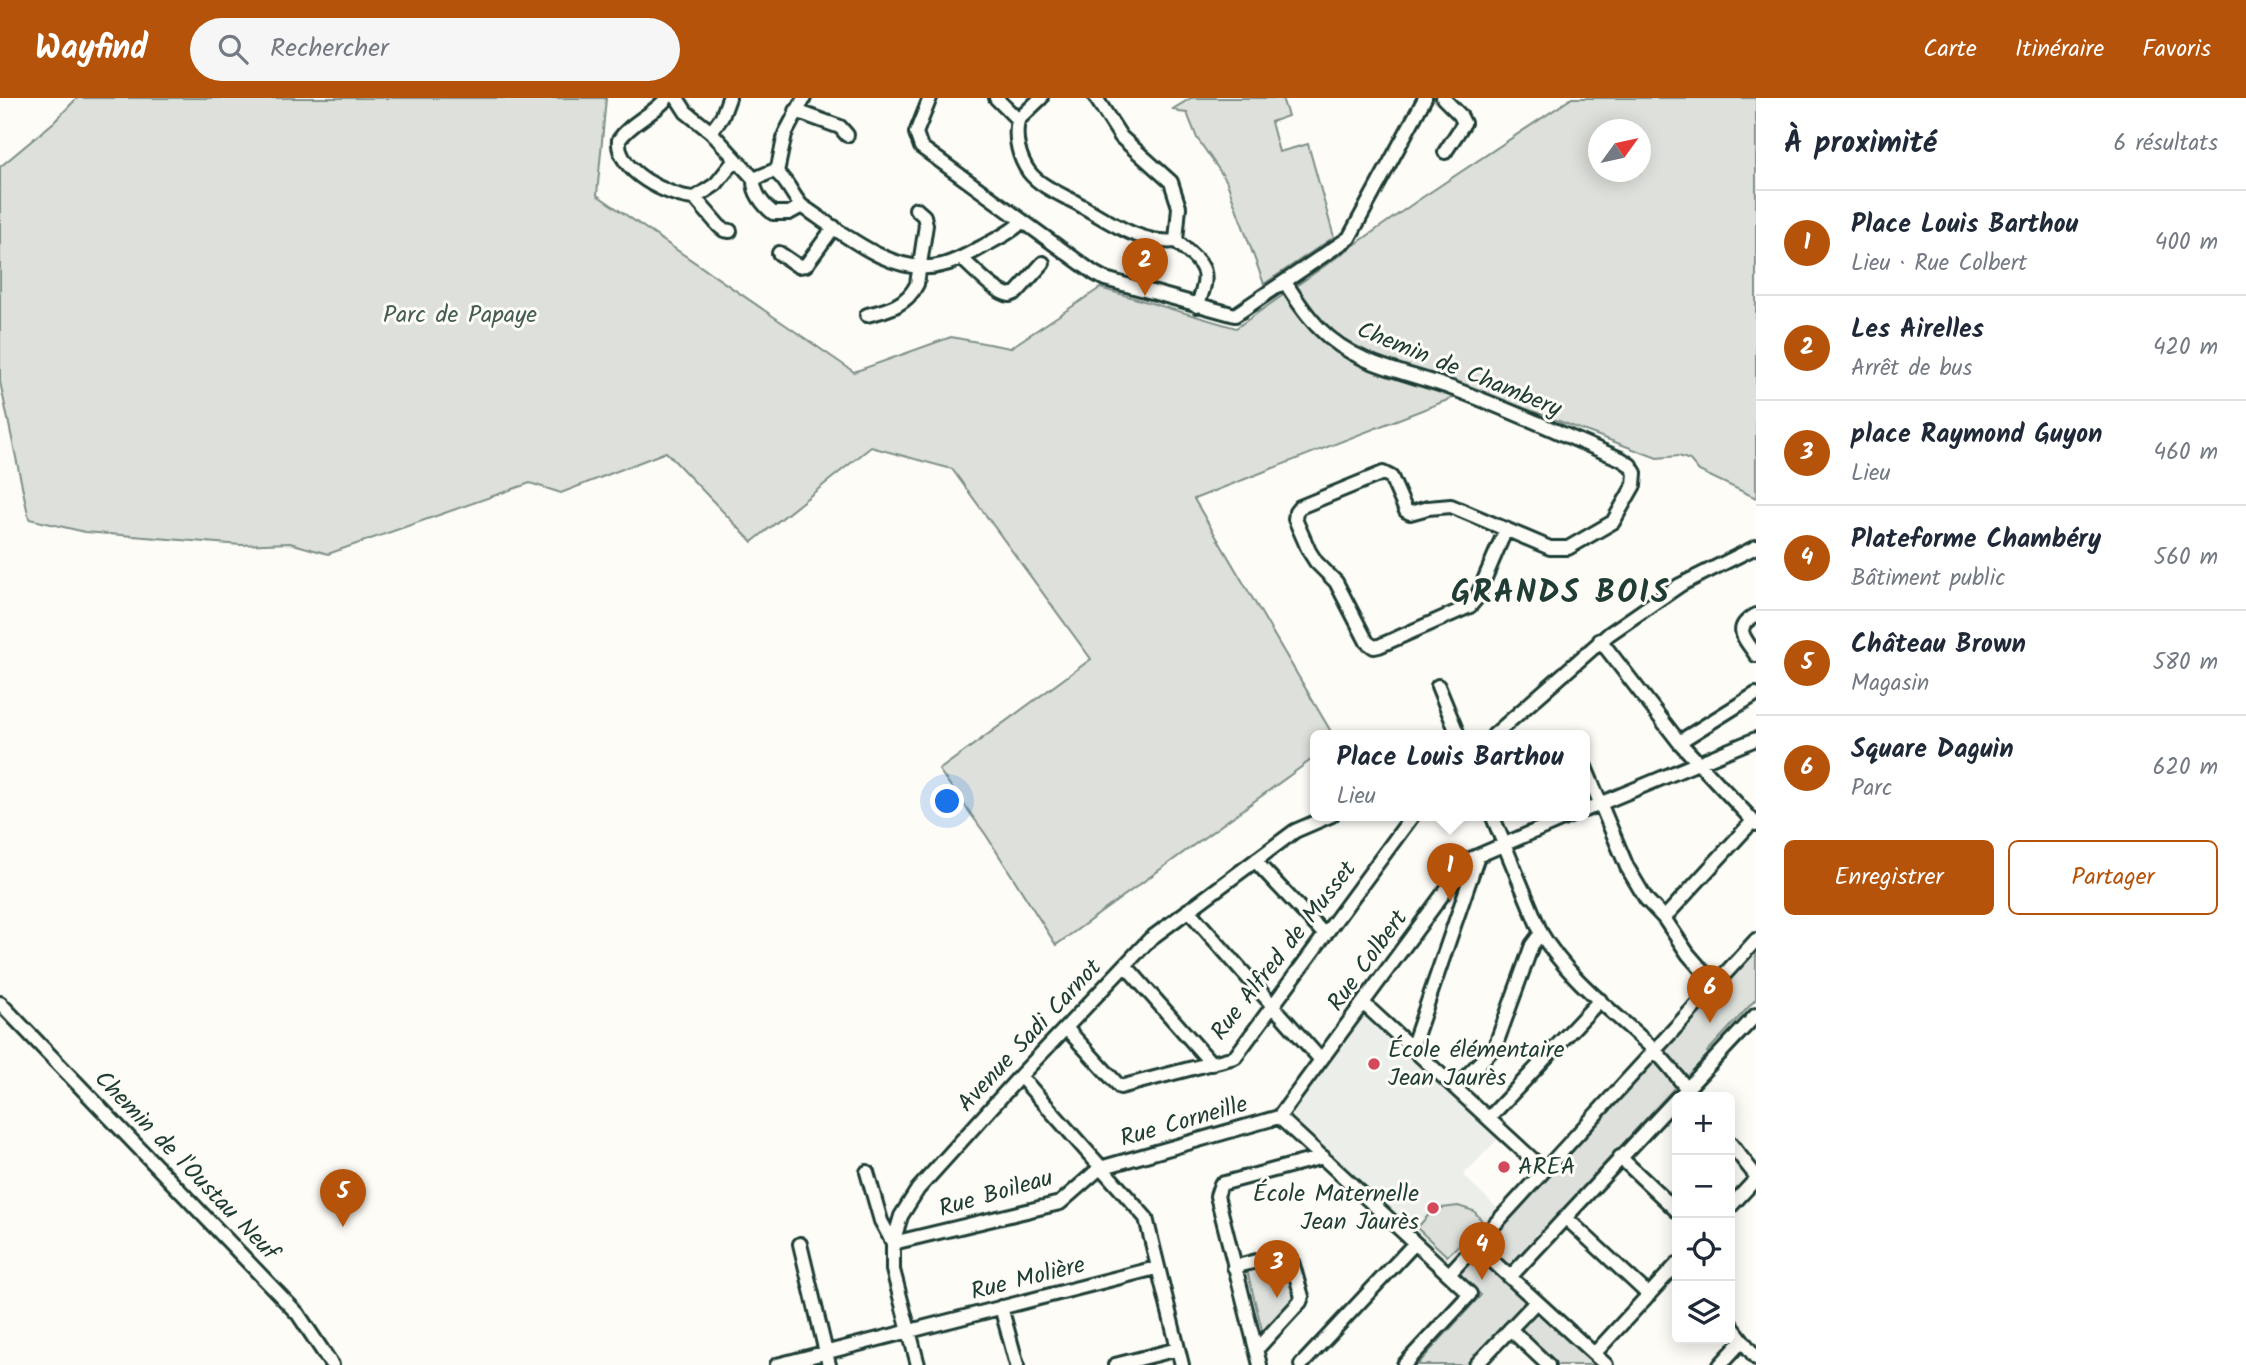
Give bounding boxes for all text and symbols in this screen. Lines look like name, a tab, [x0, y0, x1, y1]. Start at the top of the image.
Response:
search box	[190, 18, 680, 81]
text: Wayfind	[35, 23, 148, 76]
text: Rechercher	[270, 28, 389, 70]
icon: search	[214, 30, 252, 68]
text: Carte	[1923, 30, 1977, 69]
text: Itinéraire	[2015, 30, 2104, 69]
text: Favoris	[2142, 30, 2211, 69]
north arrow	[1588, 119, 1651, 182]
text: À proximité	[1784, 120, 1937, 168]
text: 6 résultats	[2113, 126, 2218, 162]
text: Place Louis Barthou	[1851, 204, 2078, 246]
text: 1	[1804, 225, 1810, 261]
text: 400 m	[2155, 225, 2218, 261]
pin: 2	[1122, 238, 1168, 296]
text: Lieu · Rue Colbert	[1851, 246, 2027, 282]
park label: Parc de Papaye	[383, 296, 537, 335]
text: Les Airelles	[1851, 309, 1984, 351]
street label: Chemin de Chambery	[1351, 311, 1568, 429]
text: 2	[1800, 330, 1814, 366]
text: 420 m	[2153, 330, 2218, 366]
text: Arrêt de bus	[1851, 351, 1972, 387]
text: place Raymond Guyon	[1851, 414, 2103, 456]
text: 3	[1801, 435, 1813, 471]
text: 460 m	[2154, 435, 2218, 471]
text: Lieu	[1851, 456, 1890, 492]
text: Plateforme Chambéry	[1851, 519, 2101, 561]
text: 4	[1801, 540, 1813, 576]
text: 560 m	[2154, 540, 2218, 576]
text: Bâtiment public	[1851, 561, 2005, 597]
district label: GRANDS BOIS	[1451, 568, 1671, 619]
text: Château Brown	[1851, 624, 2026, 666]
text: 5	[1801, 645, 1813, 681]
text: 580 m	[2153, 645, 2218, 681]
text: Magasin	[1851, 666, 1929, 702]
text: Square Daguin	[1851, 729, 2014, 771]
popup	[1310, 730, 1590, 821]
text: Place Louis Barthou	[1336, 737, 1564, 779]
text: 6	[1801, 750, 1813, 786]
text: 620 m	[2153, 750, 2218, 786]
text: Parc	[1851, 771, 1892, 807]
text: Lieu	[1336, 779, 1376, 815]
your location	[930, 784, 964, 818]
button: Enregistrer	[1784, 840, 1994, 915]
button: Partager	[2008, 840, 2218, 915]
pin: 1	[1427, 843, 1473, 901]
street label: Rue Alfred de Musset	[1201, 852, 1367, 1049]
street label: Rue Colbert	[1318, 901, 1419, 1020]
street label: Avenue Sadi Carnot	[948, 950, 1112, 1122]
pin: 6	[1687, 965, 1733, 1023]
place label: École élémentaire Jean Jaurès	[1388, 1031, 1565, 1098]
marker: École élémentaire Jean Jaurès	[1366, 1056, 1382, 1072]
street label: Chemin de l'Oustau Neuf	[84, 1062, 290, 1273]
street label: Rue Corneille	[1116, 1085, 1253, 1159]
map controls	[1672, 1092, 1735, 1344]
button: +	[1672, 1092, 1735, 1155]
place label: AREA	[1518, 1148, 1575, 1187]
button: −	[1672, 1155, 1735, 1218]
street label: Rue Boileau	[934, 1159, 1058, 1229]
marker: AREA	[1496, 1159, 1512, 1175]
pin: 5	[320, 1169, 366, 1227]
place label: École Maternelle Jean Jaurès	[1253, 1175, 1419, 1242]
marker: École Maternelle Jean Jaurès	[1425, 1200, 1441, 1216]
button: locate	[1672, 1218, 1735, 1281]
pin: 4	[1459, 1222, 1505, 1280]
pin: 3	[1254, 1240, 1300, 1298]
street label: Rue Molière	[967, 1246, 1089, 1312]
button: layers	[1672, 1281, 1735, 1344]

